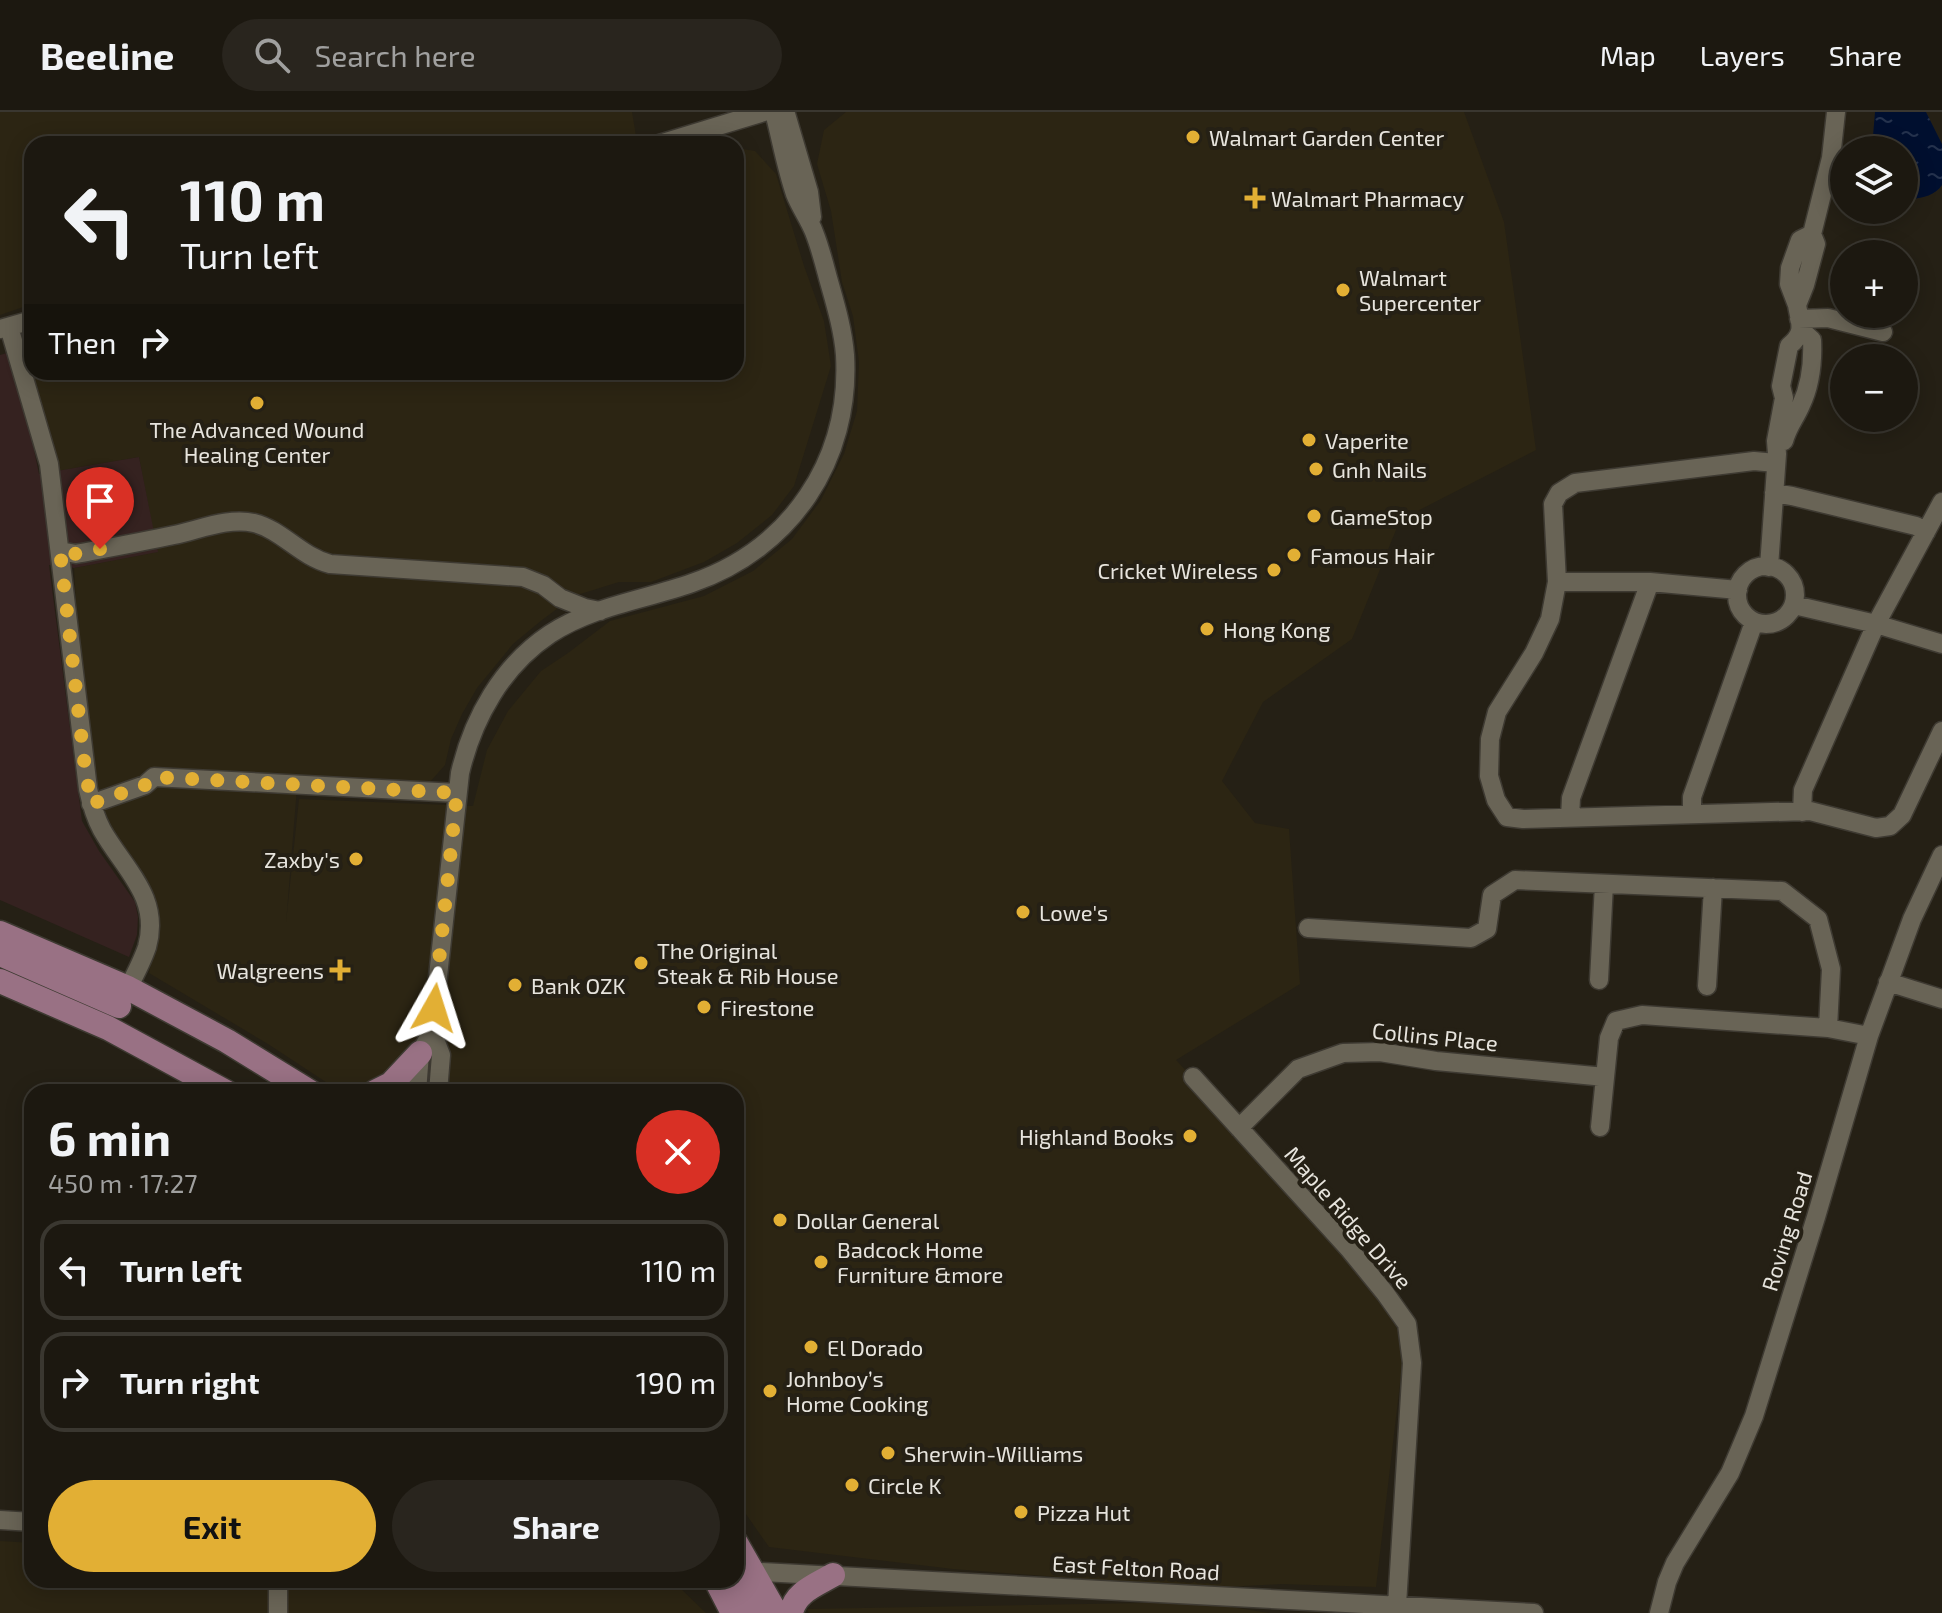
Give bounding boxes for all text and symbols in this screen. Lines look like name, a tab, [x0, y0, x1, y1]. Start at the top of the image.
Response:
search box	[222, 19, 782, 91]
text: Beeline	[40, 32, 174, 78]
icon: search	[250, 33, 294, 77]
text: Search here	[314, 37, 476, 73]
text: Map	[1600, 38, 1656, 72]
text: Layers	[1700, 38, 1785, 72]
text: Share	[1829, 38, 1902, 72]
place label: Walmart Garden Center	[1209, 124, 1445, 150]
marker: Walmart Garden Center	[1184, 128, 1202, 146]
map controls	[1830, 136, 1918, 432]
button: layers	[1830, 136, 1918, 224]
text: 110 m	[180, 165, 325, 232]
icon: left	[48, 168, 152, 272]
place label: Walmart Pharmacy	[1271, 185, 1464, 211]
marker: Walmart Pharmacy	[1246, 189, 1264, 207]
text: Turn left	[180, 233, 319, 276]
button: +	[1830, 240, 1918, 328]
place label: Walmart Supercenter	[1359, 264, 1481, 315]
marker: Walmart Supercenter	[1334, 281, 1352, 299]
icon: right	[132, 320, 176, 364]
text: Then	[48, 324, 116, 360]
button: −	[1830, 344, 1918, 432]
marker: The Advanced Wound Healing Center	[248, 394, 266, 412]
place label: The Advanced Wound Healing Center	[150, 416, 364, 467]
place label: Vaperite	[1325, 427, 1409, 453]
marker: Vaperite	[1300, 431, 1318, 449]
place label: Gnh Nails	[1332, 456, 1427, 482]
marker: Gnh Nails	[1307, 460, 1325, 478]
pin	[66, 467, 134, 549]
icon: arrive	[78, 479, 122, 523]
place label: GameStop	[1330, 503, 1433, 529]
marker: GameStop	[1305, 507, 1323, 525]
place label: Famous Hair	[1310, 542, 1435, 568]
marker: Famous Hair	[1285, 546, 1303, 564]
place label: Cricket Wireless	[1097, 557, 1258, 583]
marker: Cricket Wireless	[1265, 561, 1283, 579]
place label: Hong Kong	[1223, 616, 1330, 642]
marker: Hong Kong	[1198, 620, 1216, 638]
place label: Zaxby's	[264, 846, 340, 872]
marker: Zaxby's	[347, 850, 365, 868]
place label: Lowe's	[1039, 899, 1108, 925]
marker: Lowe's	[1014, 903, 1032, 921]
place label: The Original Steak & Rib House	[657, 937, 838, 988]
marker: The Original Steak & Rib House	[632, 954, 650, 972]
place label: Walgreens	[216, 957, 324, 983]
marker: Walgreens	[331, 961, 349, 979]
position arrow	[392, 966, 476, 1050]
place label: Bank OZK	[531, 972, 625, 998]
marker: Bank OZK	[506, 976, 524, 994]
place label: Firestone	[720, 994, 814, 1020]
marker: Firestone	[695, 998, 713, 1016]
street label: Collins Place	[1371, 1016, 1499, 1056]
text: 6 min	[48, 1108, 171, 1166]
button: close	[636, 1110, 720, 1194]
place label: Highland Books	[1019, 1123, 1174, 1149]
marker: Highland Books	[1181, 1127, 1199, 1145]
street label: Maple Ridge Drive	[1280, 1140, 1418, 1294]
text: 450 m · 17:27	[48, 1167, 198, 1198]
street label: Roving Road	[1755, 1168, 1817, 1294]
place label: Dollar General	[796, 1207, 940, 1233]
marker: Dollar General	[771, 1211, 789, 1229]
place label: Badcock Home Furniture &more	[837, 1236, 1003, 1287]
icon: left	[52, 1248, 96, 1292]
text: Turn left	[120, 1252, 242, 1288]
text: 110 m	[641, 1252, 716, 1288]
marker: Badcock Home Furniture &more	[812, 1253, 830, 1271]
place label: El Dorado	[827, 1334, 923, 1360]
marker: El Dorado	[802, 1338, 820, 1356]
icon: right	[52, 1360, 96, 1404]
text: Turn right	[120, 1364, 260, 1400]
text: 190 m	[636, 1364, 716, 1400]
place label: Johnboy’s Home Cooking	[786, 1365, 928, 1416]
marker: Johnboy’s Home Cooking	[761, 1382, 779, 1400]
place label: Sherwin-Williams	[904, 1440, 1083, 1466]
marker: Sherwin-Williams	[879, 1444, 897, 1462]
place label: Circle K	[868, 1472, 942, 1498]
marker: Circle K	[843, 1476, 861, 1494]
button: Exit	[48, 1480, 376, 1572]
button: Share	[392, 1480, 720, 1572]
place label: Pizza Hut	[1037, 1499, 1130, 1525]
marker: Pizza Hut	[1012, 1503, 1030, 1521]
street label: East Felton Road	[1052, 1550, 1220, 1584]

